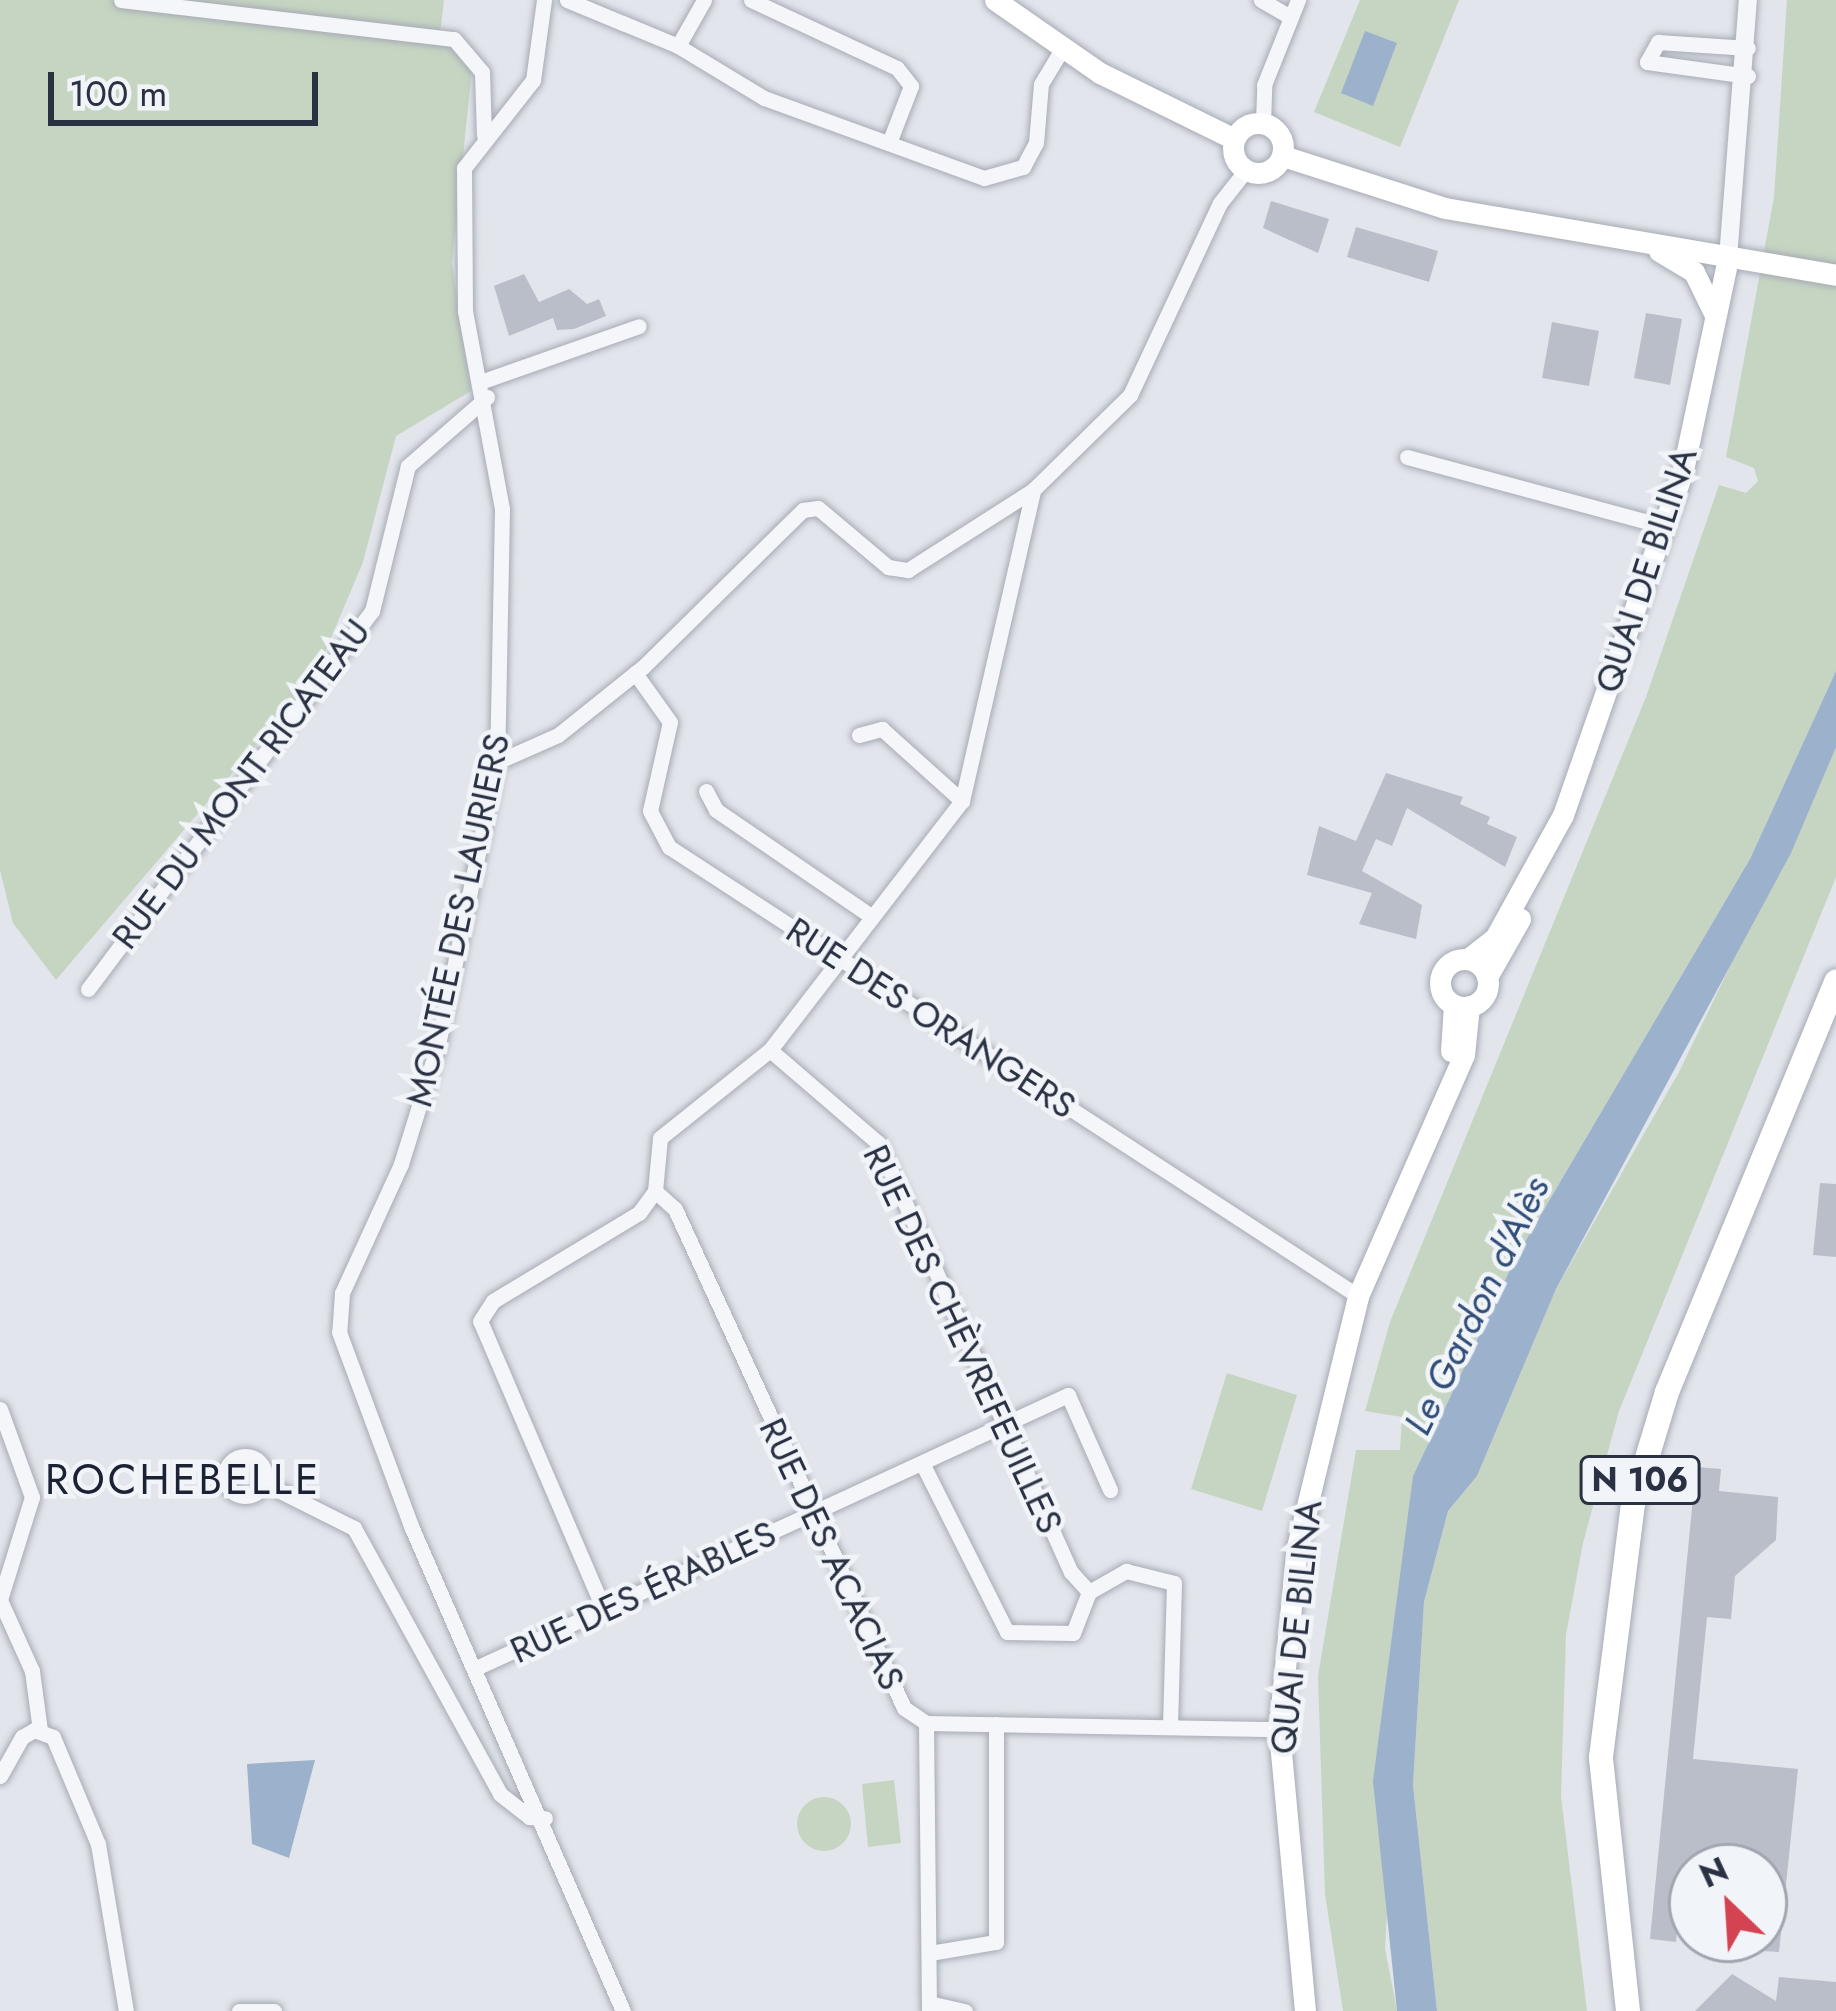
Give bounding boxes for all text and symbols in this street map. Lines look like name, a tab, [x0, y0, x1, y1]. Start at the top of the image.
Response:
scale bar	[54, 48, 324, 122]
text: 100 m	[69, 67, 167, 119]
street label: QUAI DE BILINA	[1586, 442, 1706, 698]
street label: RUE DU MONT RICATEAU	[103, 611, 379, 957]
street label: MONTÉE DES LAURIERS	[397, 730, 519, 1110]
street label: RUE DES ORANGERS	[778, 908, 1084, 1128]
street label: RUE DES CHÈVREFEUILLES	[854, 1138, 1072, 1540]
water label: Le Gardon d'Alès	[1394, 1169, 1560, 1443]
street label: RUE DES ACACIAS	[750, 1411, 914, 1697]
road number: N 106	[1577, 1453, 1703, 1507]
district label: ROCHEBELLE	[45, 1455, 321, 1505]
street label: QUAI DE BILINA	[1261, 1498, 1331, 1756]
street label: RUE DES ÉRABLES	[504, 1512, 782, 1672]
north arrow	[1668, 1843, 1788, 1963]
text: N	[1692, 1846, 1736, 1899]

